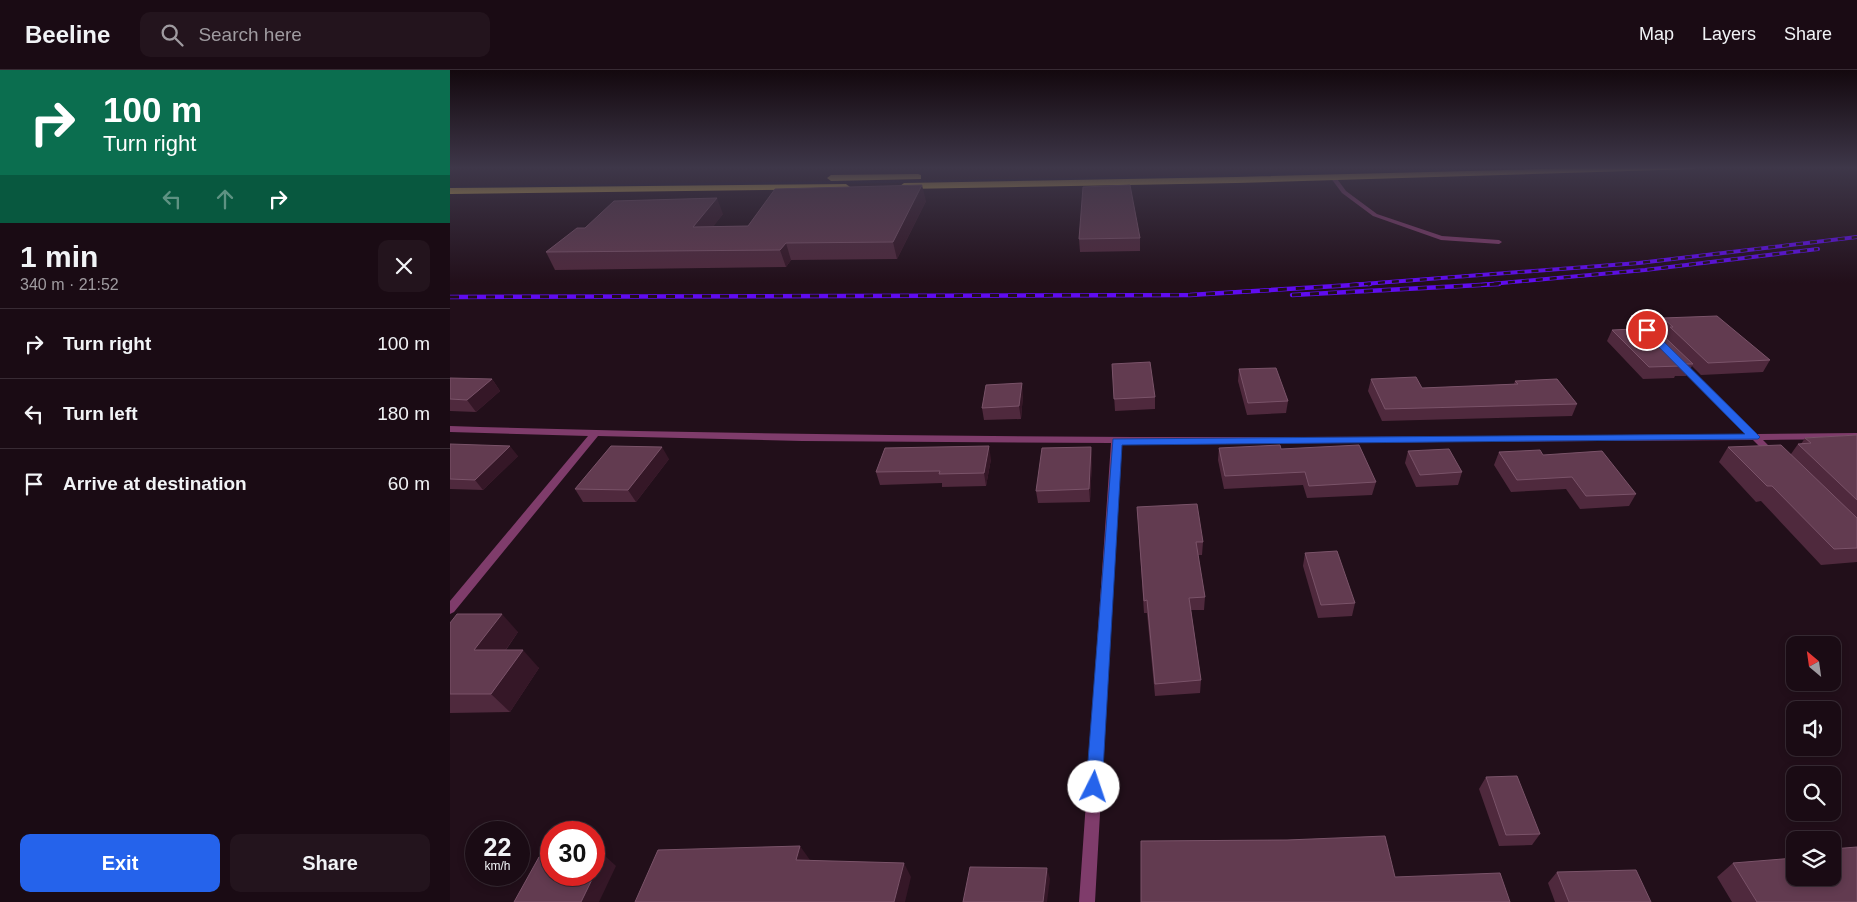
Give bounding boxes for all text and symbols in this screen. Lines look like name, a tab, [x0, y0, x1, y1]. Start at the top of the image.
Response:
search box	[140, 12, 490, 57]
text: Beeline	[25, 21, 110, 48]
icon: search	[158, 21, 186, 49]
text: Search here	[198, 24, 302, 45]
text: Map	[1639, 24, 1674, 44]
text: Layers	[1702, 24, 1756, 44]
text: Share	[1784, 24, 1832, 44]
icon: right	[20, 90, 85, 155]
text: 100 m	[103, 90, 202, 129]
text: Turn right	[103, 131, 196, 156]
icon: left	[158, 185, 186, 213]
icon: ahead	[211, 185, 239, 213]
icon: right	[264, 185, 292, 213]
text: 1 min	[20, 240, 98, 273]
button: close	[378, 240, 430, 292]
text: 340 m · 21:52	[20, 276, 119, 293]
pin	[1626, 309, 1668, 351]
icon: arrive	[1633, 316, 1661, 344]
icon: right	[20, 330, 48, 358]
text: Turn right	[63, 333, 151, 354]
text: 100 m	[377, 333, 430, 354]
icon: left	[20, 400, 48, 428]
text: Turn left	[63, 403, 138, 424]
text: 180 m	[377, 403, 430, 424]
icon: arrive	[20, 470, 48, 498]
text: Arrive at destination	[63, 473, 247, 494]
text: 60 m	[388, 473, 430, 494]
north arrow	[1786, 636, 1841, 691]
map controls	[1786, 636, 1841, 886]
button: sound	[1786, 701, 1841, 756]
position arrow	[1067, 760, 1119, 812]
button: search	[1786, 766, 1841, 821]
speed limit sign: 30	[540, 821, 605, 886]
button: layers	[1786, 831, 1841, 886]
text: 22	[484, 833, 511, 861]
button: Exit	[20, 834, 220, 892]
button: Share	[230, 834, 430, 892]
text: km/h	[484, 859, 511, 873]

